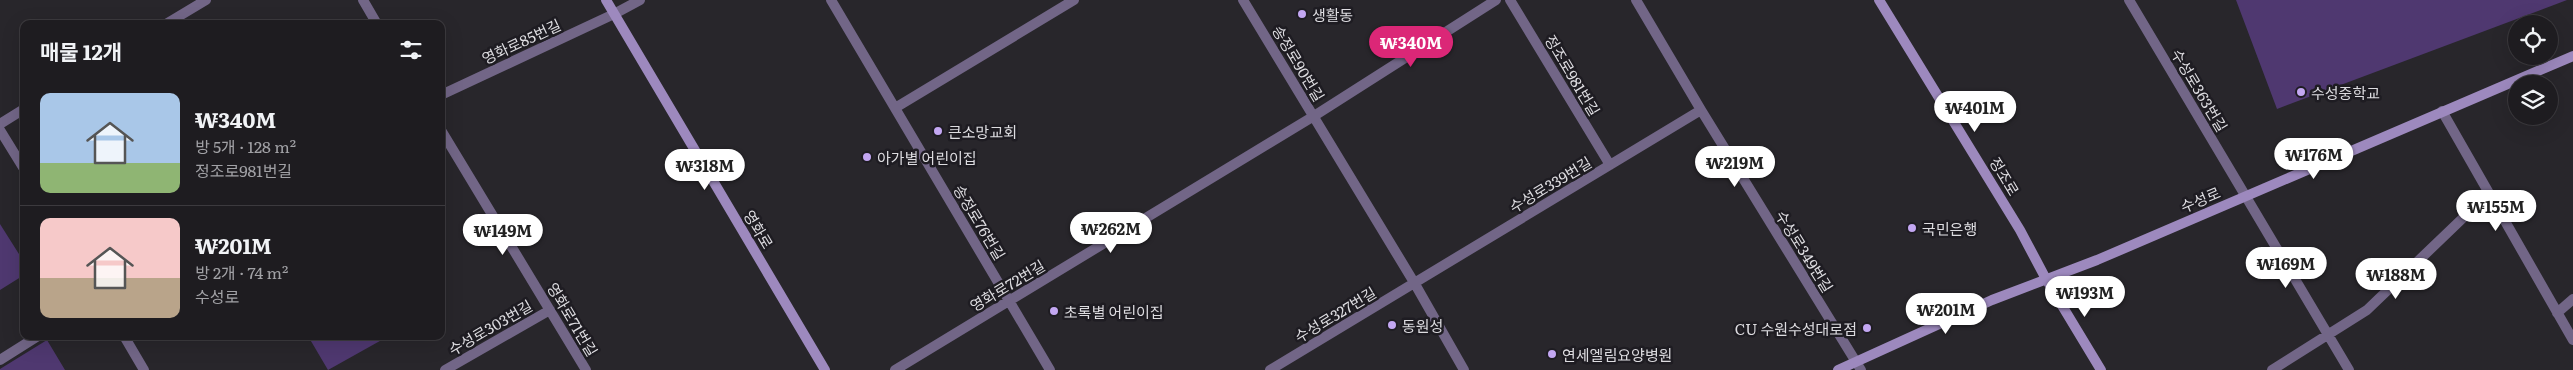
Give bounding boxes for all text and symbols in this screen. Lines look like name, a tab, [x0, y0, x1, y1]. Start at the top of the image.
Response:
place label: 생활동	[1312, 3, 1353, 26]
marker: 생활동	[1296, 8, 1308, 20]
street label: 영화로85번길	[478, 13, 564, 69]
map controls	[2508, 15, 2558, 125]
button: locate	[2508, 15, 2558, 65]
street label: 송정로90번길	[1267, 20, 1331, 106]
pin: ₩340M	[1376, 26, 1446, 68]
text: ₩340M	[1380, 30, 1442, 54]
street label: 정조로981번길	[1540, 30, 1606, 120]
text: 매물 12개	[40, 35, 122, 66]
icon: filters	[397, 36, 425, 64]
street label: 수성로363번길	[2166, 44, 2234, 136]
button: layers	[2508, 75, 2558, 125]
place label: 수성중학교	[2311, 81, 2380, 104]
marker: 수성중학교	[2295, 86, 2307, 98]
pin: ₩401M	[1940, 90, 2010, 133]
text: ₩401M	[1945, 95, 2005, 119]
text: ₩340M	[195, 103, 276, 134]
icon: home	[80, 113, 140, 173]
place label: 큰소망교회	[948, 120, 1017, 143]
marker: 큰소망교회	[932, 125, 944, 137]
text: 방 5개 · 128 m²	[195, 134, 296, 158]
pin: ₩176M	[2279, 138, 2349, 180]
text: ₩176M	[2285, 142, 2343, 166]
place label: 아가별 어린이집	[877, 146, 977, 169]
pin: ₩219M	[1700, 146, 1770, 188]
pin: ₩318M	[670, 148, 740, 191]
street label: 수성로339번길	[1504, 150, 1596, 218]
text: ₩219M	[1706, 150, 1764, 174]
marker: 아가별 어린이집	[861, 151, 873, 163]
street label: 정조로	[1984, 152, 2026, 200]
text: ₩318M	[676, 153, 734, 177]
text: 정조로981번길	[195, 158, 292, 182]
street label: 송정로76번길	[948, 180, 1012, 264]
street label: 수성로	[2176, 180, 2224, 218]
pin: ₩155M	[2461, 190, 2531, 232]
text: ₩155M	[2467, 194, 2525, 218]
street label: 영화로	[738, 205, 780, 253]
street label: 수성로349번길	[1771, 205, 1839, 297]
pin: ₩262M	[1076, 212, 1146, 254]
pin: ₩149M	[468, 214, 538, 256]
text: ₩262M	[1081, 216, 1141, 240]
place label: 국민은행	[1922, 217, 1977, 240]
text: ₩149M	[474, 218, 532, 242]
marker: 국민은행	[1906, 222, 1918, 234]
text: ₩201M	[195, 229, 272, 260]
icon: home	[80, 238, 140, 298]
pin: ₩169M	[2251, 246, 2321, 289]
text: ₩169M	[2257, 251, 2315, 275]
street label: 영화로72번길	[965, 253, 1049, 317]
pin: ₩188M	[2361, 258, 2431, 300]
text: 방 2개 · 74 m²	[195, 260, 288, 284]
text: ₩188M	[2367, 262, 2425, 286]
pin: ₩193M	[2050, 276, 2120, 318]
street label: 영화로71번길	[542, 278, 604, 360]
text: ₩193M	[2056, 280, 2114, 304]
street label: 수성로327번길	[1290, 281, 1380, 347]
text: 수성로	[195, 284, 239, 308]
pin: ₩201M	[1911, 292, 1981, 335]
street label: 수성로303번길	[444, 294, 536, 360]
text: ₩201M	[1917, 297, 1975, 321]
place label: 초록별 어린이집	[1064, 300, 1164, 323]
marker: 초록별 어린이집	[1048, 305, 1060, 317]
place label: 동원성	[1402, 314, 1443, 337]
place label: CU 수원수성대로점	[1735, 317, 1857, 340]
marker: 동원성	[1386, 319, 1398, 331]
marker: CU 수원수성대로점	[1861, 322, 1873, 334]
place label: 연세엘림요양병원	[1562, 343, 1672, 366]
marker: 연세엘림요양병원	[1546, 348, 1558, 360]

